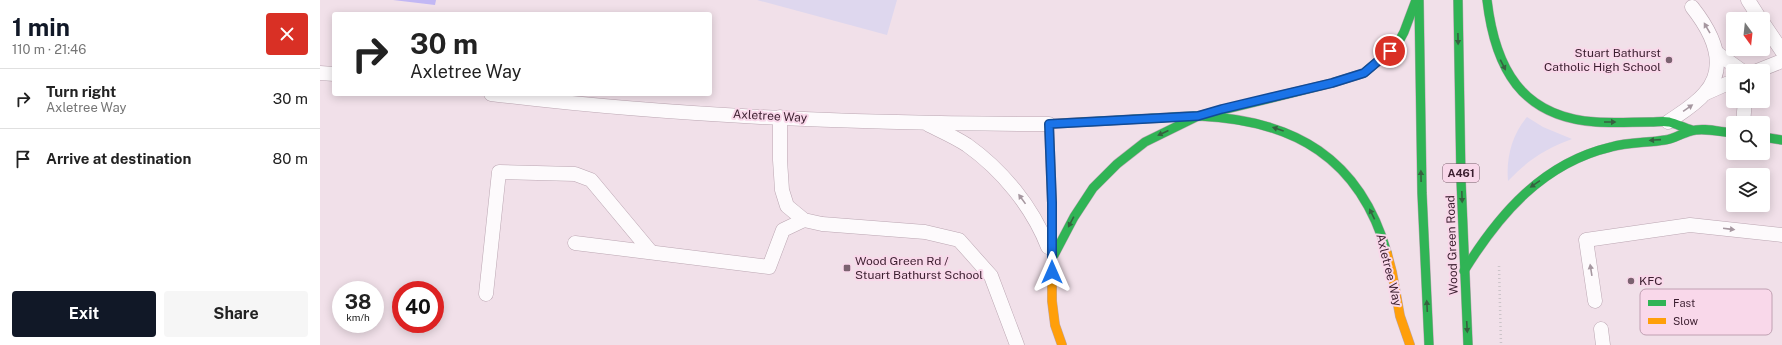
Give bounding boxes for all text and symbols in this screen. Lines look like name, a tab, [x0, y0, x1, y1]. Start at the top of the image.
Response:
north arrow	[1726, 12, 1770, 56]
map controls	[1726, 12, 1770, 212]
text: 1 min	[12, 13, 70, 41]
button: close	[266, 13, 308, 55]
one-way arrow	[1704, 22, 1711, 34]
text: 30 m	[410, 27, 478, 60]
icon: right	[344, 28, 396, 80]
one-way arrow	[1455, 33, 1461, 46]
pin	[1373, 34, 1407, 68]
icon: arrive	[1379, 40, 1401, 62]
text: 110 m · 21:46	[12, 42, 86, 57]
place label: Stuart Bathurst Catholic High School	[1544, 46, 1661, 74]
marker: Stuart Bathurst Catholic High School	[1664, 55, 1674, 65]
one-way arrow	[1500, 59, 1506, 70]
text: Axletree Way	[410, 61, 521, 82]
button: sound	[1726, 64, 1770, 108]
text: Turn right	[46, 83, 116, 100]
icon: right	[12, 88, 34, 110]
text: 30 m	[273, 90, 308, 107]
text: Axletree Way	[46, 100, 126, 115]
one-way arrow	[1683, 104, 1693, 112]
street label: Axletree Way	[733, 107, 808, 125]
button: search	[1726, 116, 1770, 160]
one-way arrow	[1604, 119, 1617, 125]
one-way arrow	[1272, 126, 1284, 132]
one-way arrow	[1157, 130, 1169, 136]
one-way arrow	[1649, 137, 1661, 144]
icon: arrive	[12, 148, 34, 170]
text: Arrive at destination	[46, 150, 191, 167]
text: 80 m	[273, 150, 308, 167]
road number: A461	[1443, 164, 1479, 182]
button: layers	[1726, 168, 1770, 212]
one-way arrow	[1418, 170, 1425, 182]
one-way arrow	[1530, 180, 1540, 188]
one-way arrow	[1458, 191, 1465, 203]
one-way arrow	[1018, 194, 1026, 204]
street label: Wood Green Road	[1443, 195, 1461, 295]
one-way arrow	[1369, 208, 1375, 220]
one-way arrow	[1068, 216, 1075, 228]
one-way arrow	[1723, 226, 1735, 232]
street label: Axletree Way	[1373, 232, 1405, 308]
position arrow	[1031, 251, 1073, 293]
place label: Wood Green Rd / Stuart Bathurst School	[855, 254, 983, 282]
marker: Wood Green Rd / Stuart Bathurst School	[842, 263, 852, 273]
one-way arrow	[1588, 264, 1594, 277]
place label: KFC	[1639, 274, 1663, 288]
marker: KFC	[1626, 276, 1636, 286]
speed limit sign: 40	[392, 281, 444, 333]
legend	[1640, 289, 1772, 335]
text: 38	[345, 290, 371, 314]
button: Exit	[12, 291, 156, 337]
button: Share	[164, 291, 308, 337]
text: Fast	[1673, 297, 1695, 309]
one-way arrow	[1423, 300, 1430, 312]
text: km/h	[346, 311, 370, 323]
text: Slow	[1673, 315, 1699, 327]
one-way arrow	[1464, 321, 1471, 333]

